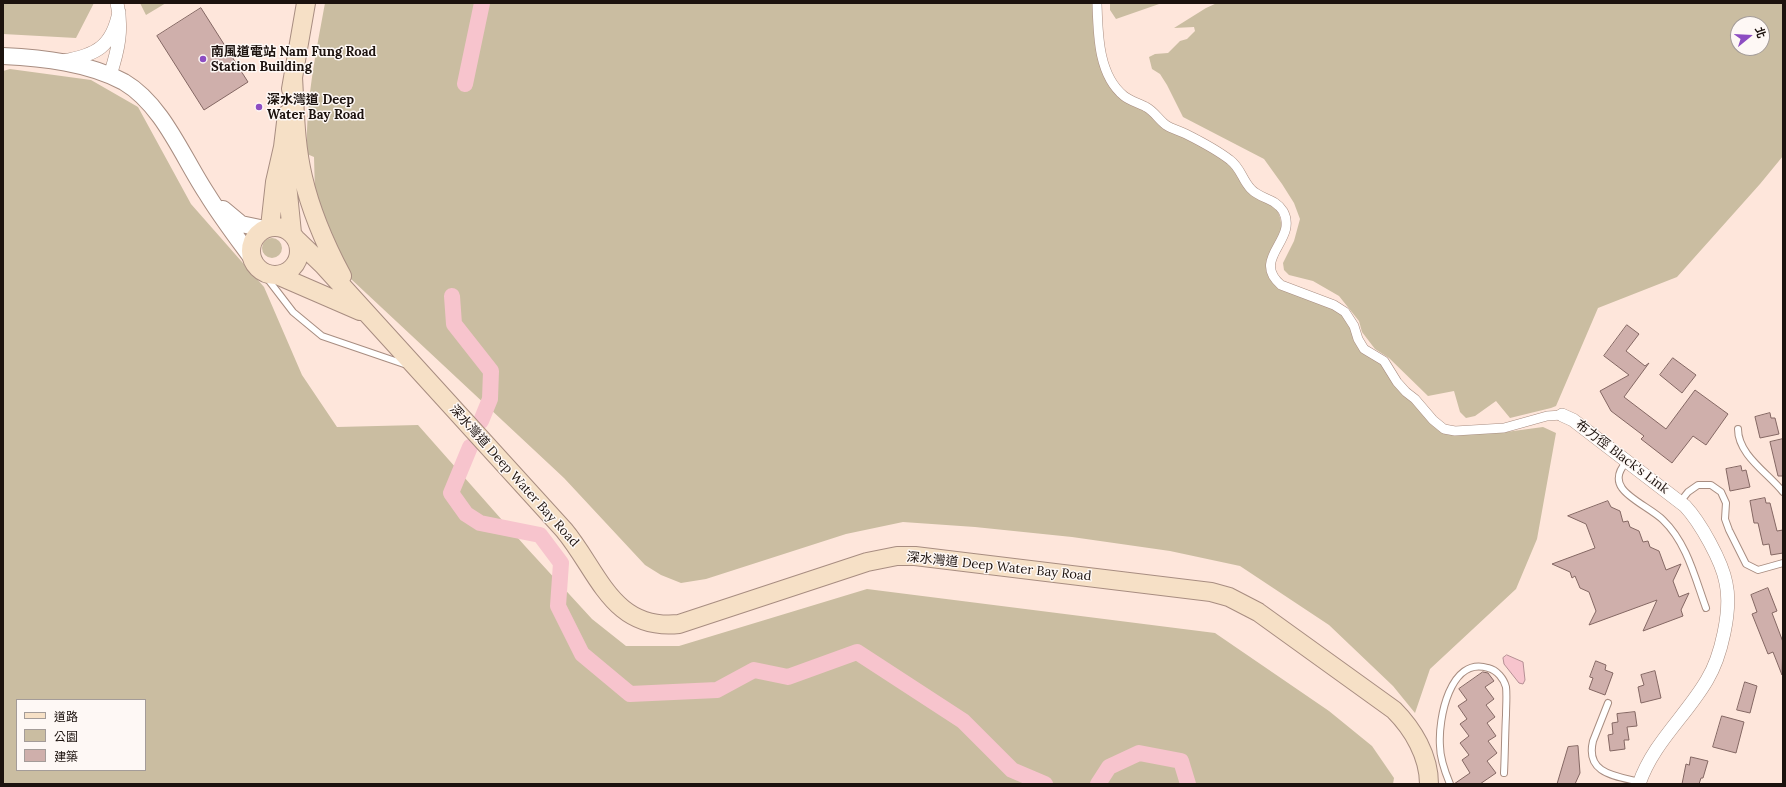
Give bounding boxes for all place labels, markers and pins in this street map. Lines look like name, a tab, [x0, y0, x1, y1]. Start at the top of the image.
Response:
place label: 南風道電站 Nam Fung Road Station Building	[211, 44, 376, 75]
marker: 南風道電站 Nam Fung Road Station Building	[198, 54, 208, 64]
place label: 深水灣道 Deep Water Bay Road	[267, 92, 365, 123]
marker: 深水灣道 Deep Water Bay Road	[254, 102, 264, 112]

